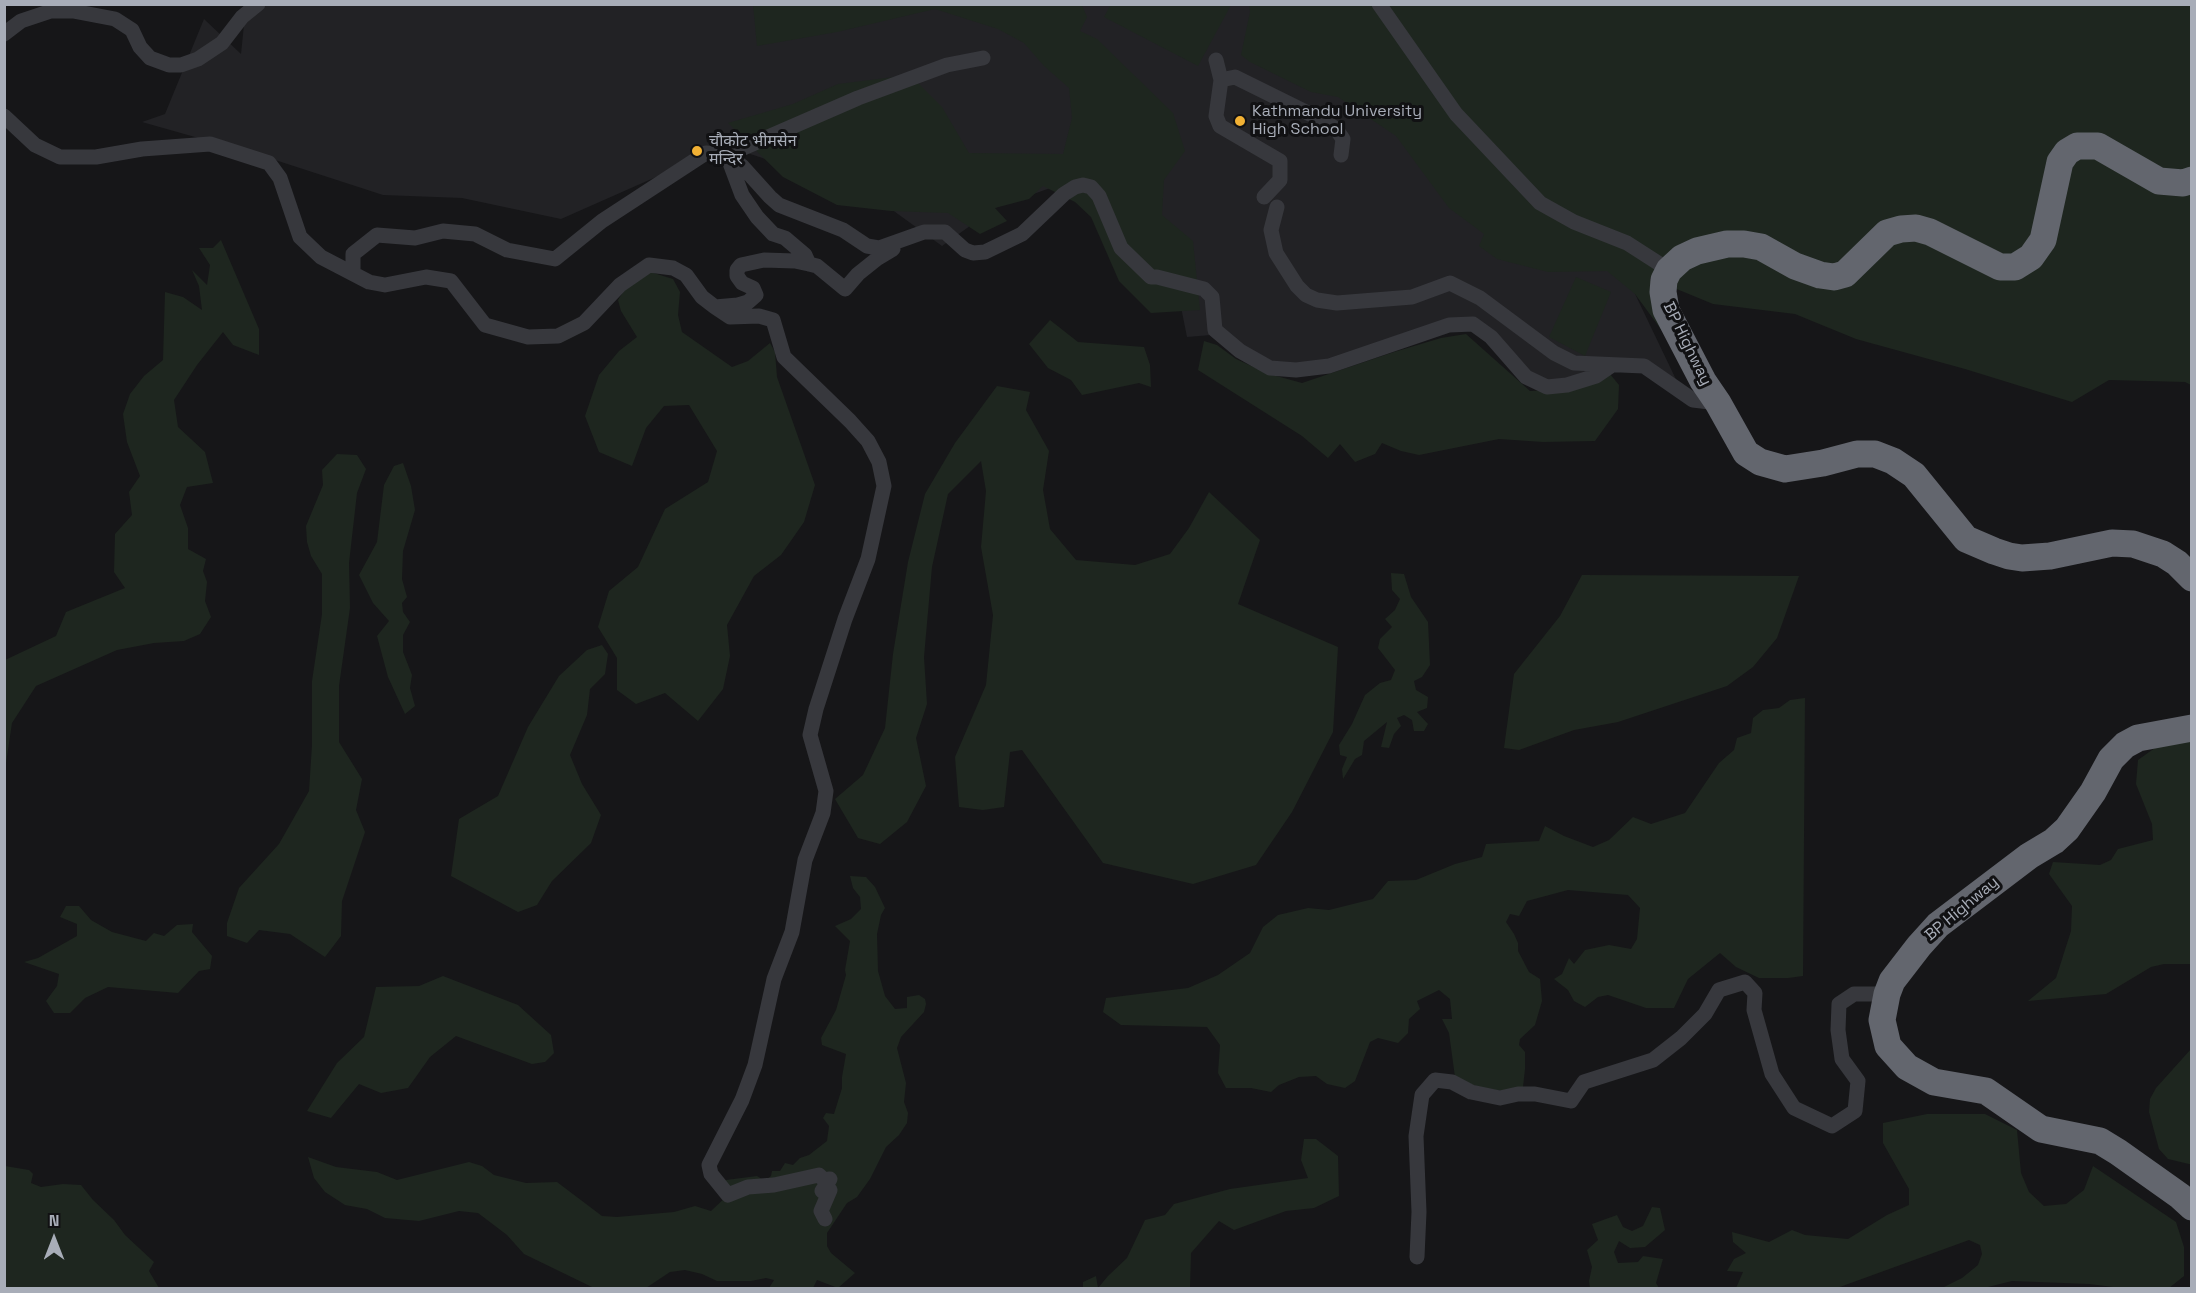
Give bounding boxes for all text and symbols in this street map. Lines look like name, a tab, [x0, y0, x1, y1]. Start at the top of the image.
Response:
place label: Kathmandu University High School	[1252, 102, 1422, 140]
marker: Kathmandu University High School	[1233, 114, 1247, 128]
place label: चौकोट भीमसेन मन्दिर	[709, 132, 797, 170]
marker: चौकोट भीमसेन मन्दिर	[690, 144, 704, 158]
street label: BP Highway	[1659, 299, 1715, 389]
street label: BP Highway	[1921, 873, 2003, 945]
north arrow	[24, 1209, 84, 1269]
text: N	[49, 1210, 59, 1231]

